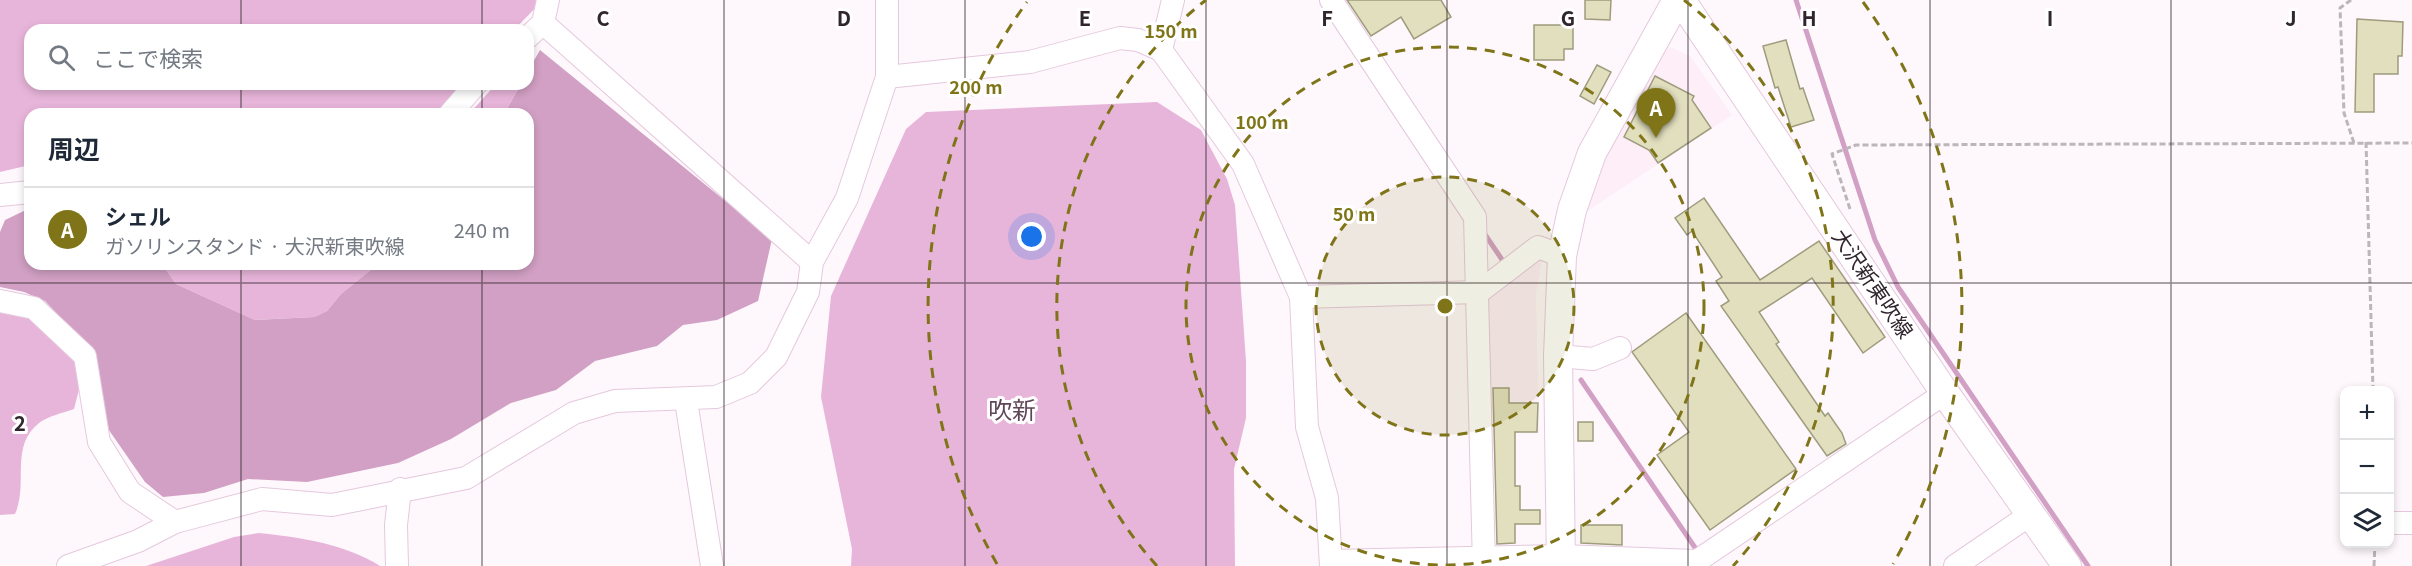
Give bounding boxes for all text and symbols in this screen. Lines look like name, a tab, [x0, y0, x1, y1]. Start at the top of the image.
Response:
text: C	[596, 3, 610, 32]
text: D	[837, 3, 851, 32]
text: E	[1079, 3, 1091, 32]
text: F	[1321, 3, 1333, 32]
text: G	[1561, 3, 1575, 32]
text: H	[1801, 3, 1817, 32]
text: I	[2047, 3, 2053, 32]
text: J	[2285, 3, 2297, 32]
text: 150 m	[1144, 17, 1198, 43]
search box	[24, 24, 534, 90]
icon: search	[45, 41, 78, 74]
text: ここで検索	[93, 41, 203, 73]
text: 200 m	[949, 73, 1003, 99]
pin: A	[1636, 88, 1676, 138]
text: 100 m	[1235, 108, 1289, 134]
text: 周辺	[48, 129, 100, 166]
text: シェル	[105, 199, 171, 231]
text: 50 m	[1333, 200, 1375, 226]
text: A	[61, 215, 74, 244]
text: 240 m	[454, 215, 510, 244]
your location	[1017, 222, 1046, 251]
street label: 大沢新東吹線	[1826, 222, 1921, 343]
text: ガソリンスタンド · 大沢新東吹線	[105, 231, 405, 260]
centre of rings	[1435, 296, 1455, 316]
map controls	[2340, 386, 2394, 548]
button: +	[2340, 386, 2394, 440]
district label: 吹新	[988, 391, 1036, 426]
text: 2	[14, 408, 26, 437]
button: −	[2340, 440, 2394, 494]
button: layers	[2340, 494, 2394, 548]

